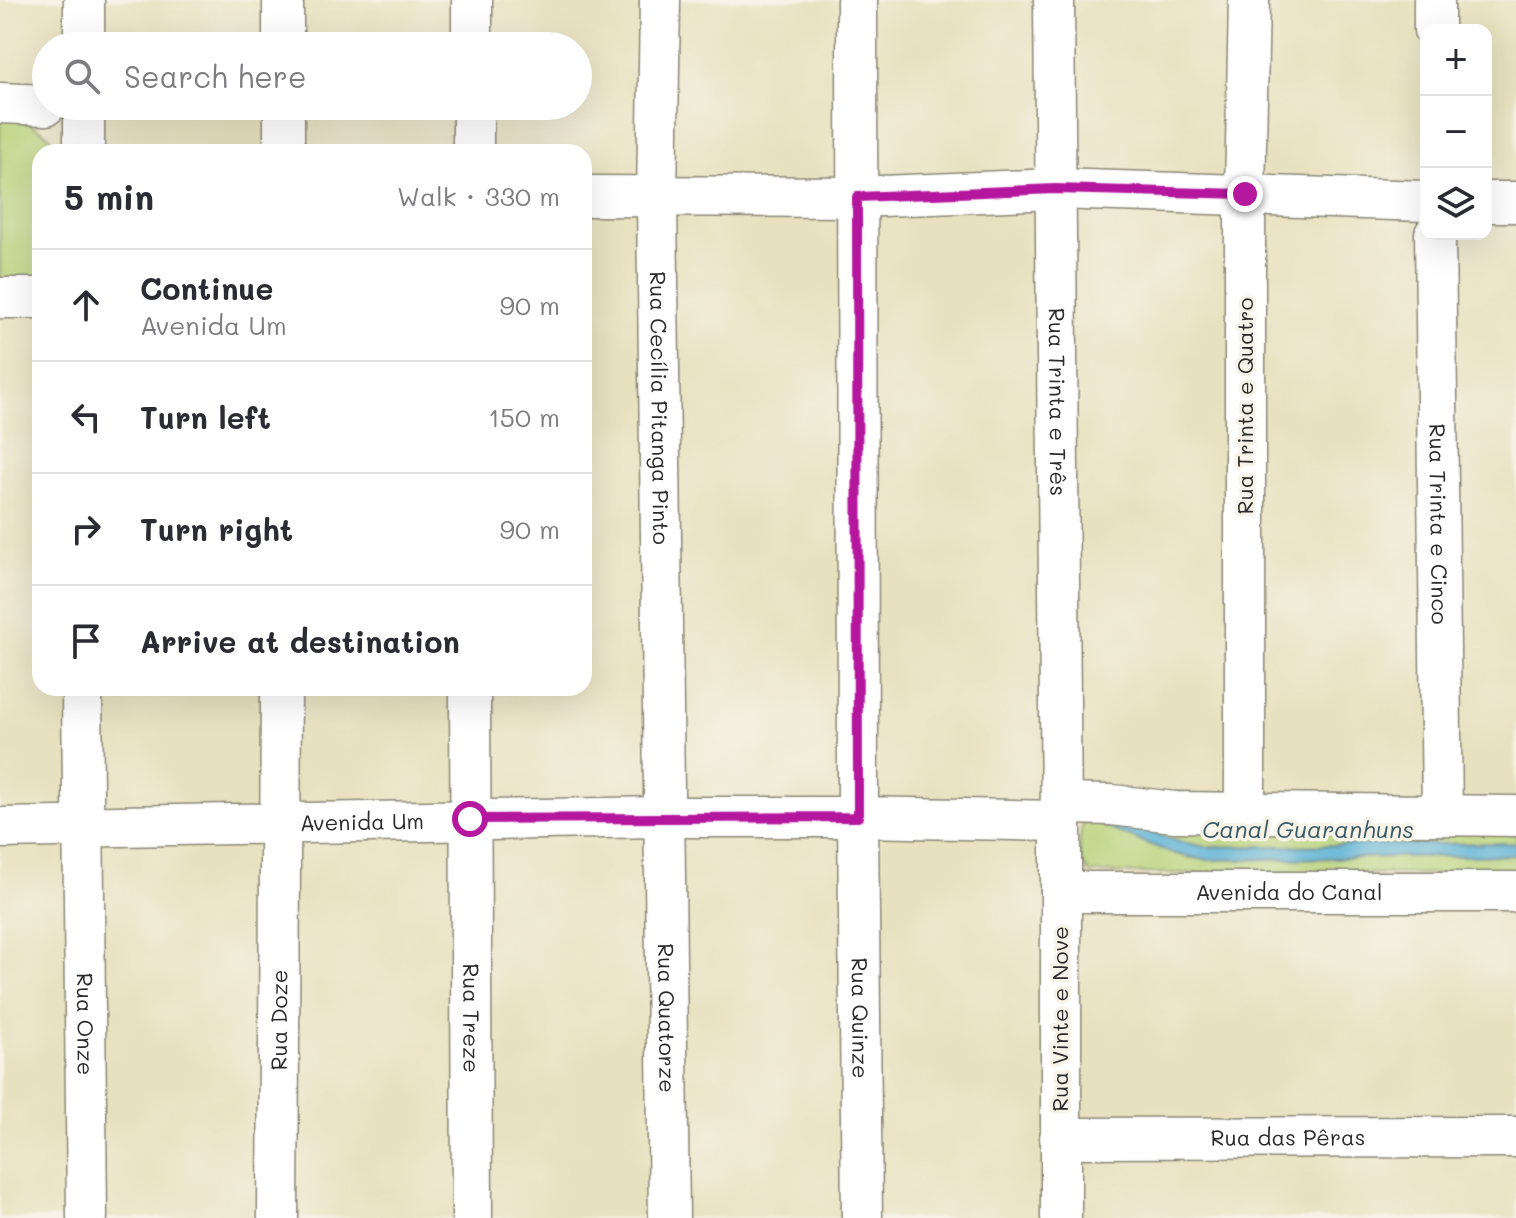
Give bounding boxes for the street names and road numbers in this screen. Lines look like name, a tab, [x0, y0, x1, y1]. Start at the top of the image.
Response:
street label: Rua Cecília Pitanga Pinto	[644, 271, 676, 545]
street label: Rua Trinta e Quatro	[1230, 298, 1259, 514]
street label: Rua Trinta e Três	[1043, 308, 1073, 496]
street label: Rua Trinta e Cinco	[1423, 423, 1455, 625]
street label: Avenida Um	[300, 806, 424, 837]
street label: Avenida do Canal	[1196, 877, 1382, 906]
street label: Rua Vinte e Nove	[1045, 926, 1074, 1112]
street label: Rua Quatorze	[652, 943, 683, 1093]
street label: Rua Quinze	[845, 957, 876, 1079]
street label: Rua Treze	[457, 963, 486, 1073]
street label: Rua Doze	[264, 969, 293, 1071]
street label: Rua Onze	[71, 973, 101, 1075]
street label: Rua das Pêras	[1211, 1122, 1365, 1152]

